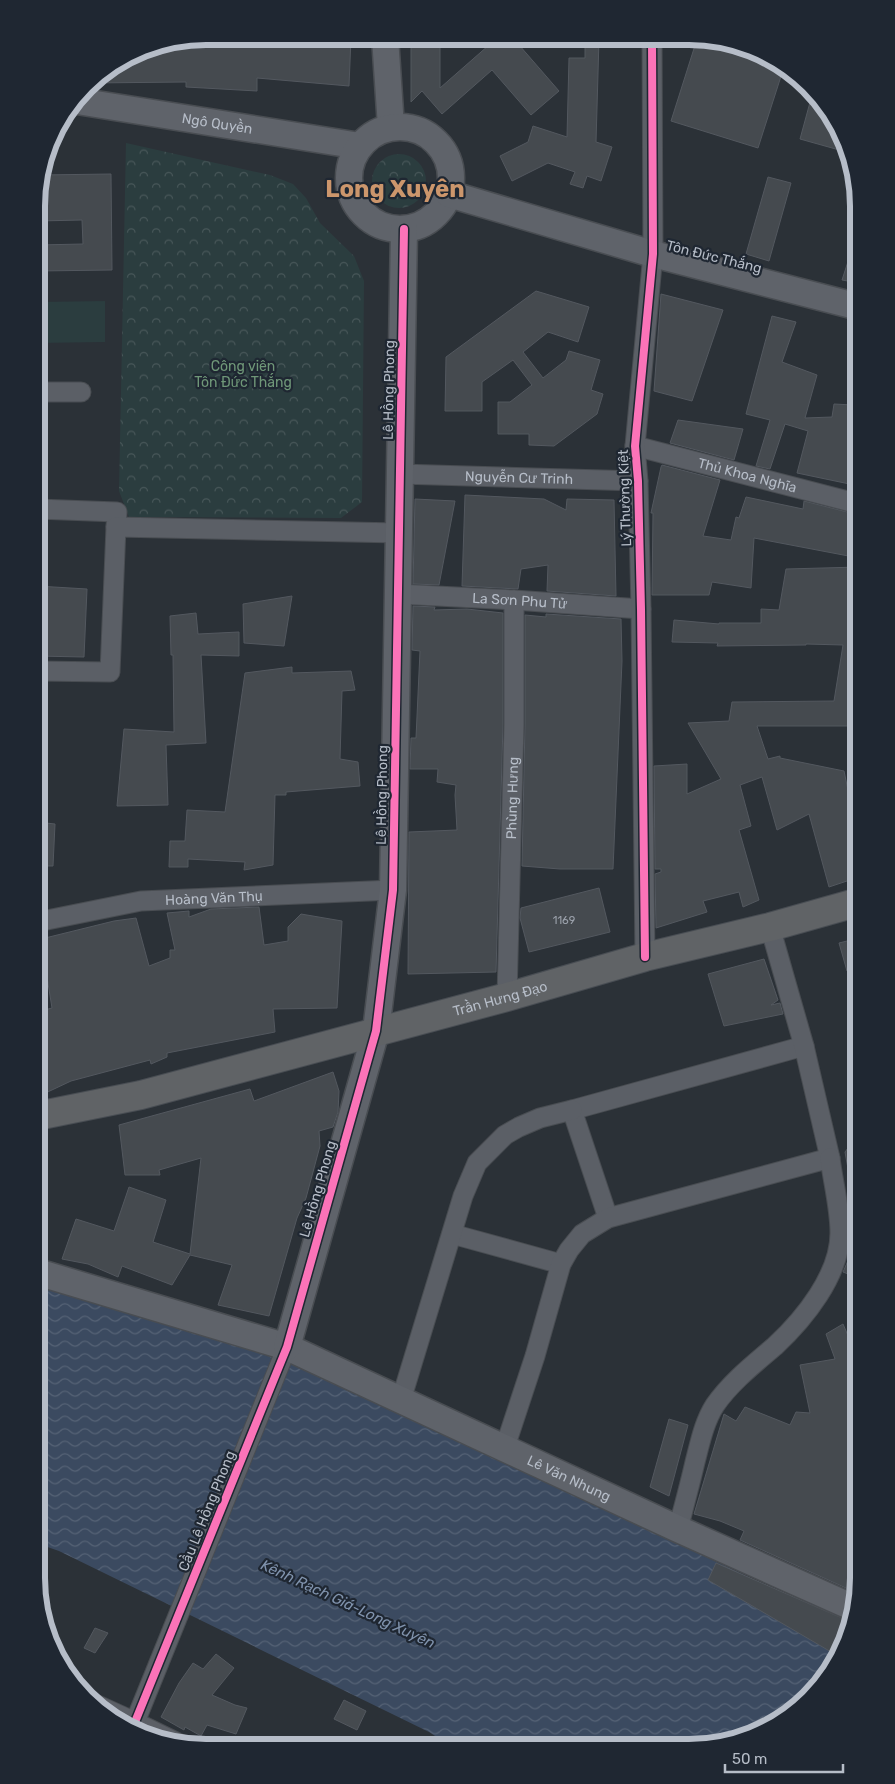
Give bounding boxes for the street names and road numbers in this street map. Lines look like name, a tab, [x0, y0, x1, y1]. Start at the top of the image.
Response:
street label: Ngô Quyền	[181, 109, 254, 137]
street label: Tôn Đức Thắng	[665, 236, 764, 277]
street label: Lê Hồng Phong	[379, 340, 398, 440]
street label: Lý Thường Kiệt	[615, 449, 635, 547]
street label: Thủ Khoa Nghĩa	[696, 454, 799, 496]
street label: Nguyễn Cư Trinh	[465, 467, 573, 488]
street label: La Sơn Phu Tử	[472, 589, 568, 612]
street label: Lê Hồng Phong	[372, 745, 391, 845]
street label: Phùng Hưng	[503, 757, 522, 840]
street label: Hoàng Văn Thụ	[165, 887, 263, 908]
street label: Trần Hưng Đạo	[451, 977, 549, 1020]
street label: Lê Hồng Phong	[295, 1138, 340, 1239]
street label: Cầu Lê Hồng Phong	[174, 1448, 239, 1574]
street label: Lê Văn Nhung	[524, 1451, 613, 1505]

